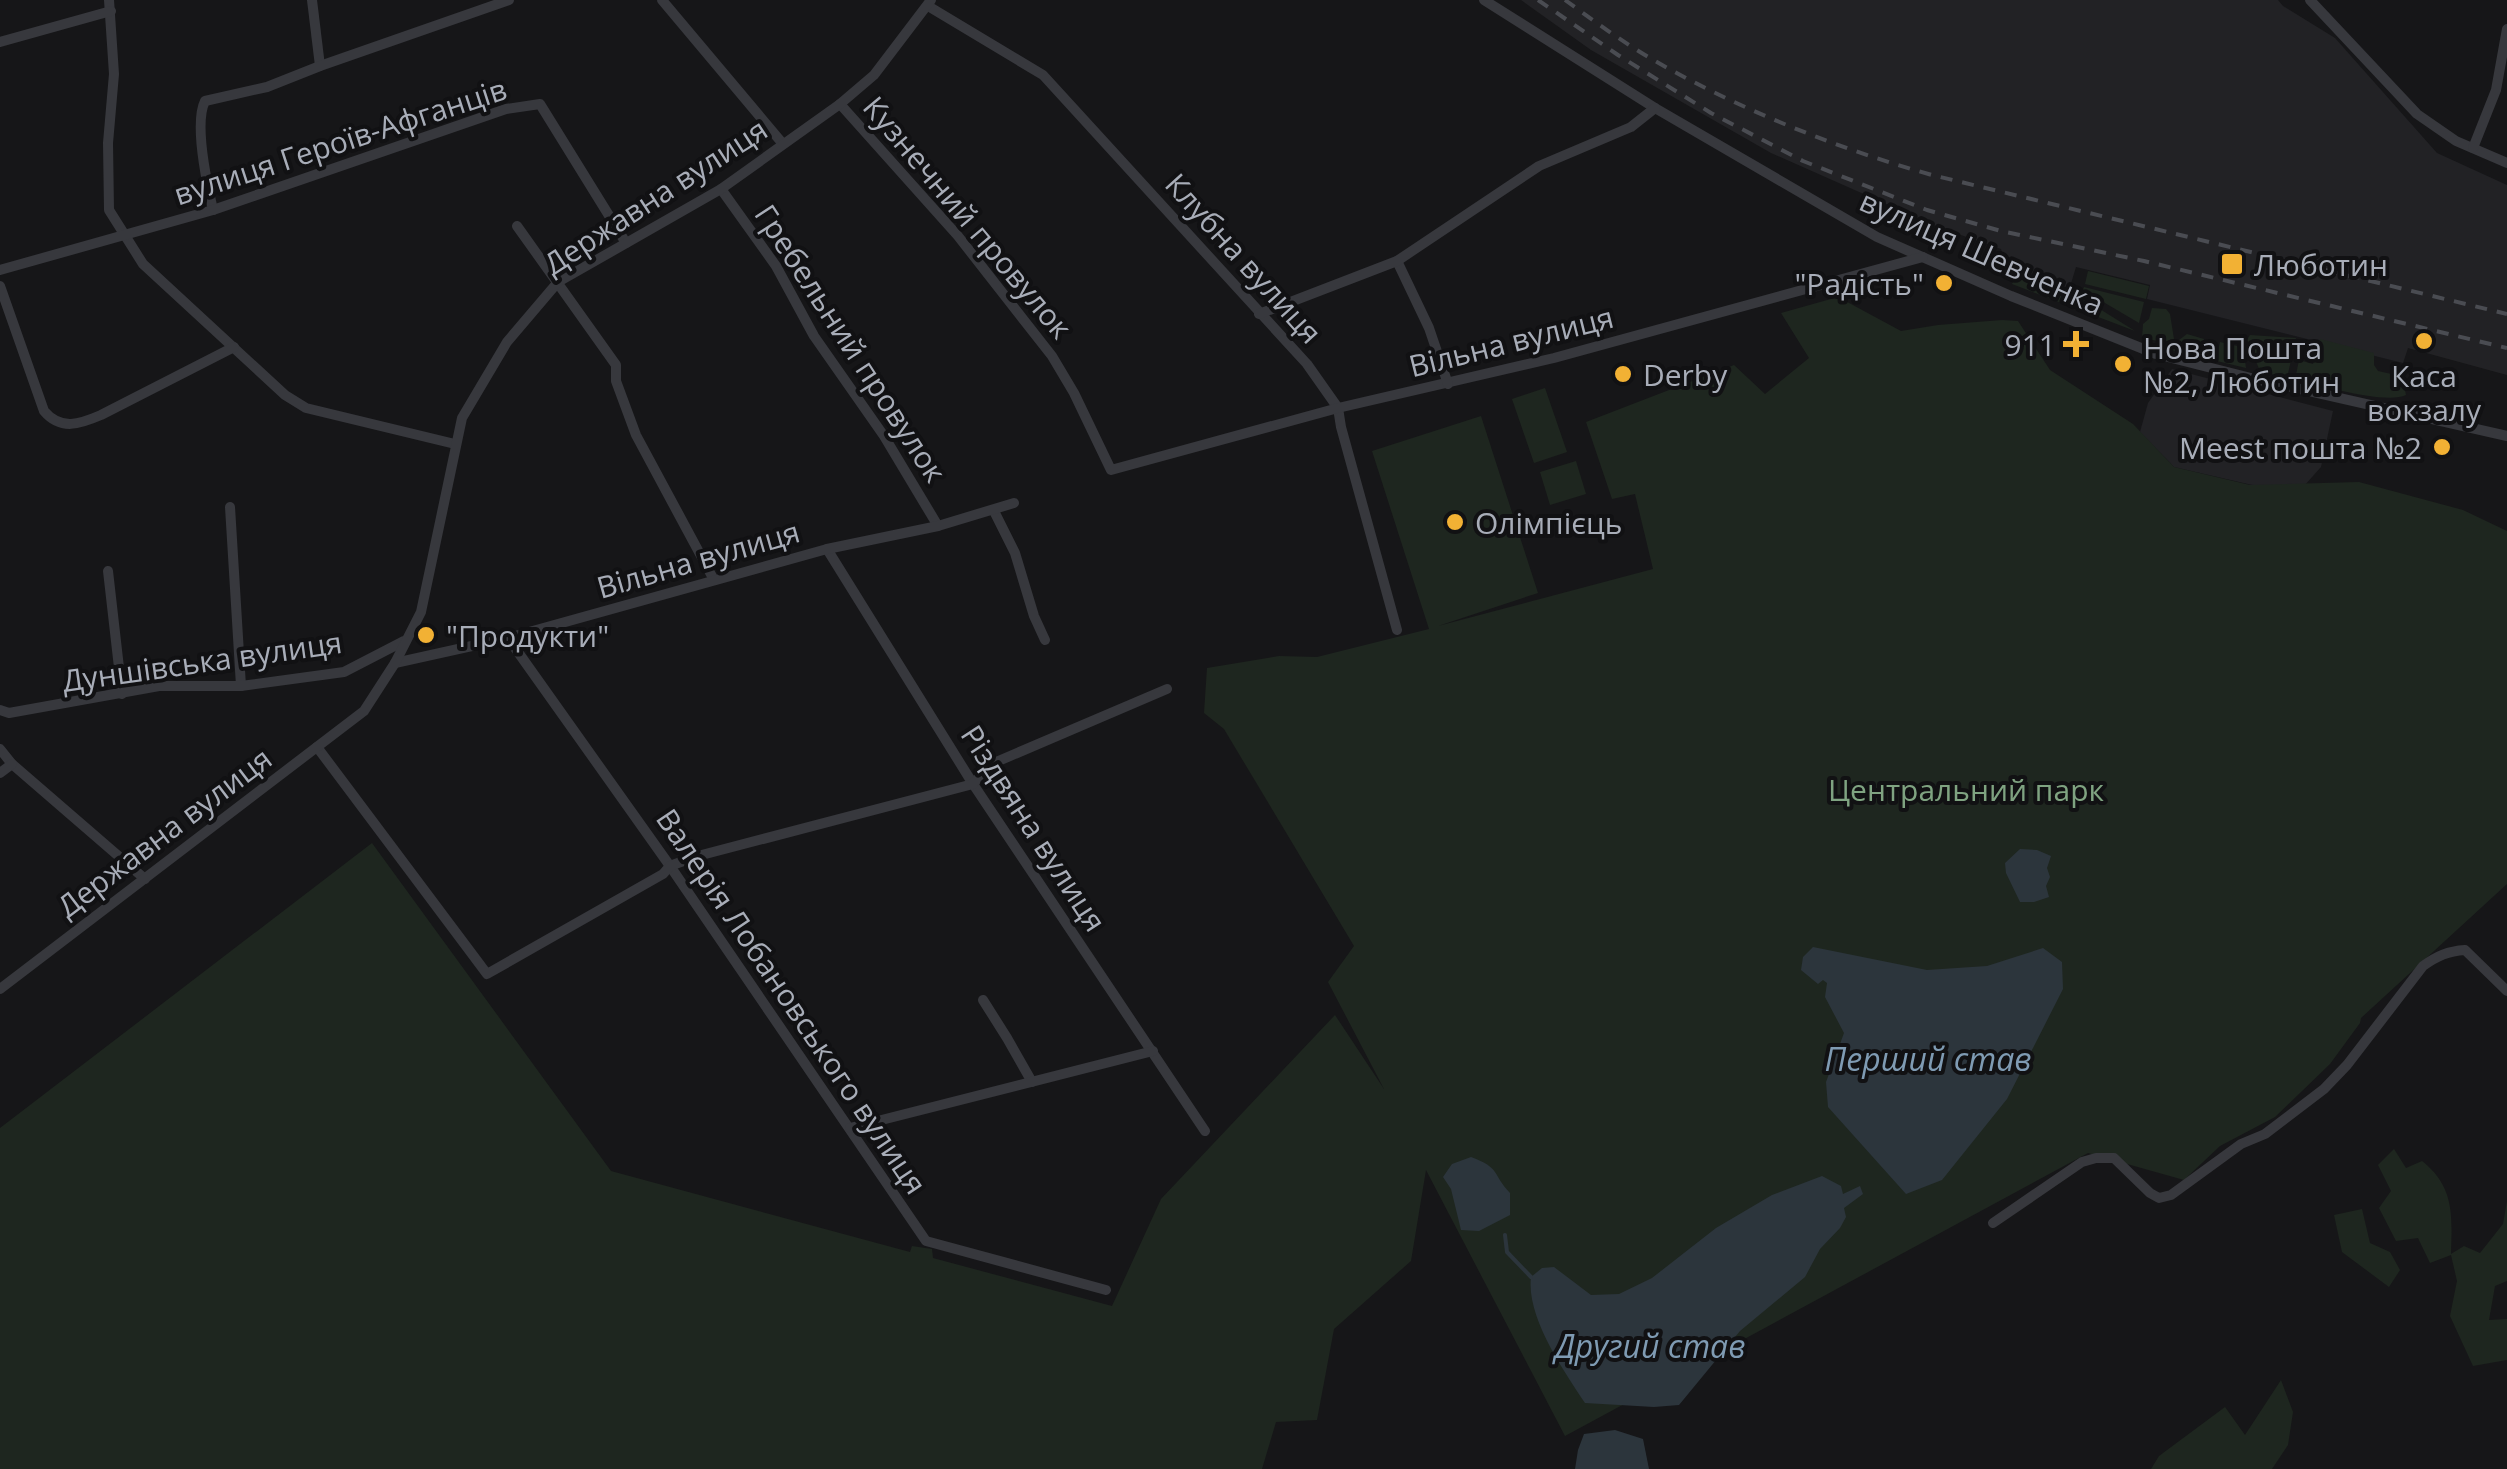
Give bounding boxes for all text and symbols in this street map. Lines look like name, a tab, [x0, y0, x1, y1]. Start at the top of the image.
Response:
street label: вулиця Героїв-Афганців	[168, 68, 512, 214]
street label: Кузнечний провулок	[854, 87, 1082, 347]
street label: Державна вулиця	[535, 108, 775, 284]
street label: Клубна вулиця	[1157, 164, 1331, 352]
street label: вулиця Шевченка	[1854, 180, 2110, 324]
street label: Гребельний провулок	[746, 196, 956, 490]
place label: Люботин	[2254, 244, 2388, 285]
marker: Люботин	[2219, 251, 2245, 277]
place label: "Радість"	[1794, 263, 1924, 304]
marker: "Радість"	[1933, 272, 1955, 294]
street label: Вільна вулиця	[1405, 296, 1617, 386]
place label: 911	[2005, 324, 2056, 365]
place label: Нова Пошта №2, Люботин	[2143, 327, 2340, 402]
marker: Каса вокзалу	[2413, 330, 2435, 352]
marker: 911	[2065, 333, 2087, 355]
marker: Нова Пошта №2, Люботин	[2112, 353, 2134, 375]
place label: Derby	[1643, 354, 1728, 395]
place label: Каса вокзалу	[2367, 355, 2482, 430]
marker: Derby	[1612, 363, 1634, 385]
place label: Meest пошта №2	[2179, 427, 2422, 468]
marker: Meest пошта №2	[2431, 436, 2453, 458]
place label: Олімпієць	[1475, 502, 1623, 543]
street label: Вільна вулиця	[592, 510, 804, 608]
marker: Олімпієць	[1444, 511, 1466, 533]
place label: "Продукти"	[446, 615, 609, 656]
street label: Дуншівська вулиця	[60, 621, 344, 701]
marker: "Продукти"	[415, 624, 437, 646]
street label: Різдвяна вулиця	[952, 717, 1116, 939]
street label: Державна вулиця	[48, 738, 280, 926]
park label: Центральний парк	[1828, 769, 2105, 810]
street label: Валерія Лобановського вулиця	[647, 800, 937, 1202]
water label: Перший став	[1825, 1037, 2031, 1080]
water label: Другий став	[1552, 1324, 1745, 1367]

